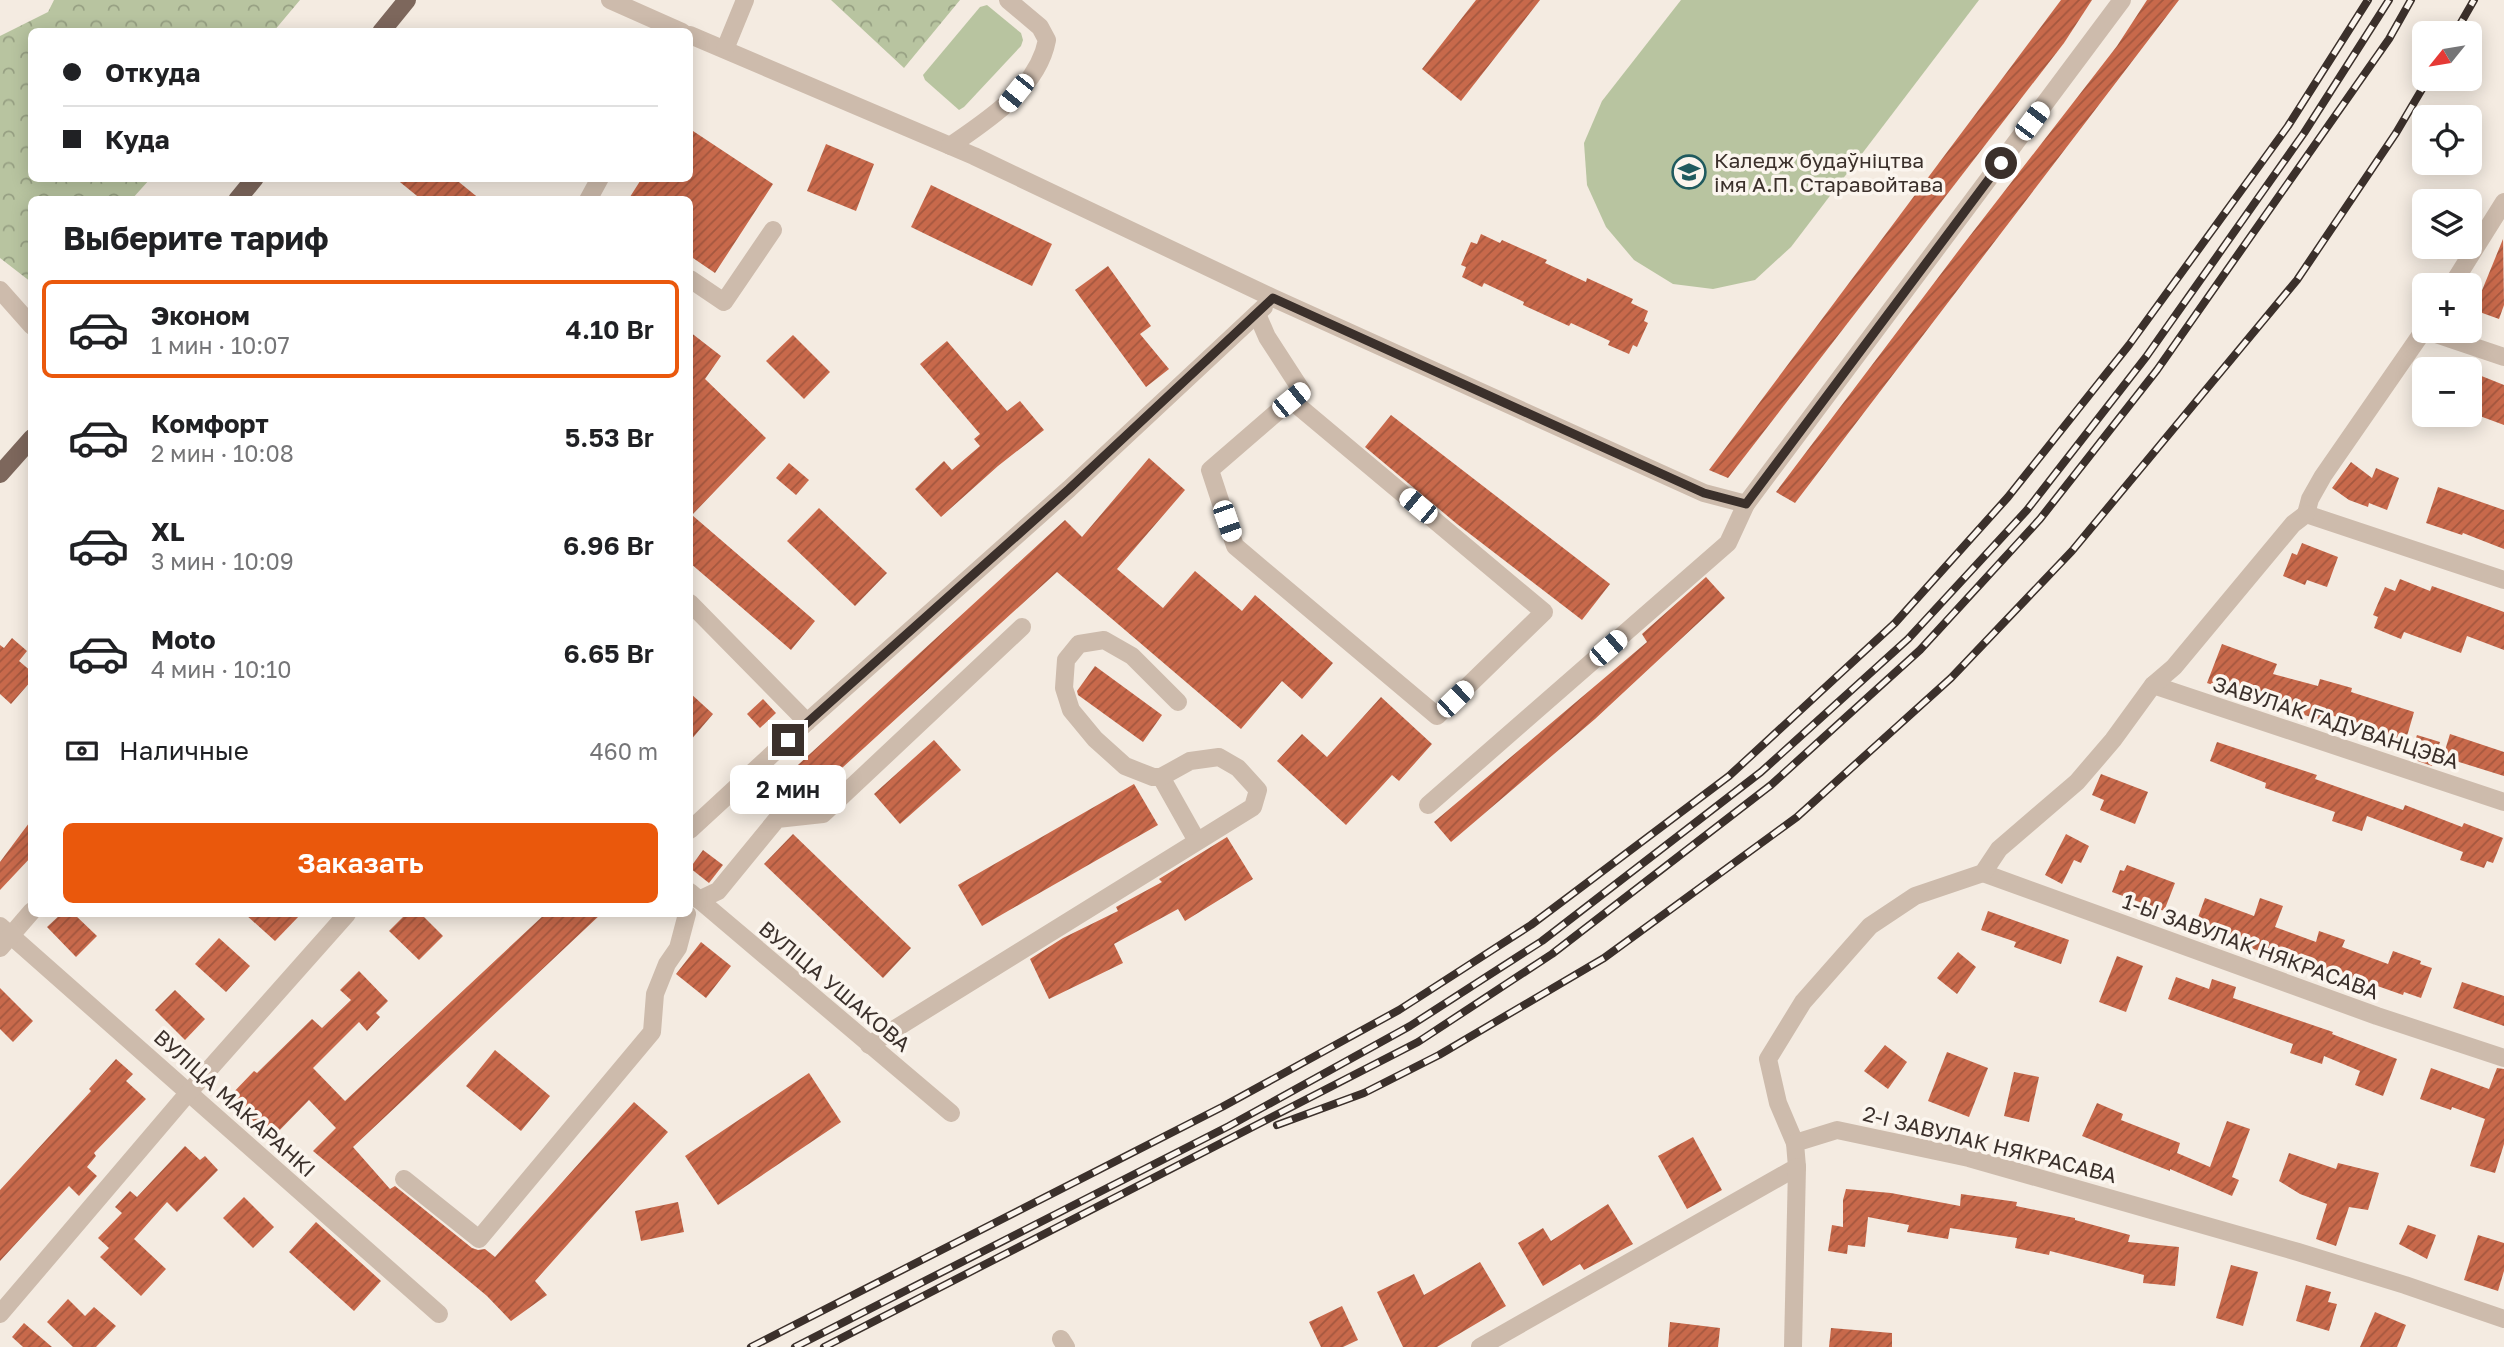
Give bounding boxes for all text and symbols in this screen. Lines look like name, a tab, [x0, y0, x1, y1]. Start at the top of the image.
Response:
north arrow	[2412, 21, 2482, 91]
map controls	[2412, 21, 2482, 427]
text: Откуда	[105, 57, 200, 88]
car	[995, 70, 1038, 116]
car	[2011, 98, 2054, 144]
button: locate	[2412, 105, 2482, 175]
text: Куда	[105, 124, 170, 155]
place label: Каледж будаўніцтва імя А.П. Старавойтава	[1714, 147, 1943, 197]
route start	[1985, 147, 2017, 179]
school or university icon: Каледж будаўніцтва імя А.П. Старавойтава	[1670, 153, 1708, 191]
button: layers	[2412, 189, 2482, 259]
text: Выберите тариф	[63, 219, 329, 257]
button: +	[2412, 273, 2482, 343]
icon: car	[67, 298, 130, 361]
text: Эконом	[151, 300, 250, 331]
text: 4.10 Br	[566, 314, 654, 345]
text: 1 мин · 10:07	[151, 331, 290, 359]
button: −	[2412, 357, 2482, 427]
car	[1269, 379, 1314, 421]
icon: car	[67, 406, 130, 469]
text: Комфорт	[151, 408, 269, 439]
text: 5.53 Br	[565, 422, 654, 453]
text: 2 мин · 10:08	[151, 439, 294, 467]
car	[1396, 484, 1441, 528]
car	[1211, 498, 1244, 544]
icon: car	[67, 514, 130, 577]
text: XL	[151, 516, 185, 547]
text: 6.96 Br	[563, 530, 654, 561]
text: 3 мин · 10:09	[151, 547, 294, 575]
icon: car	[67, 622, 130, 685]
text: Moto	[151, 624, 216, 655]
car	[1586, 626, 1631, 670]
text: 6.65 Br	[564, 638, 654, 669]
text: 4 мин · 10:10	[151, 655, 292, 683]
street label: ЗАВУЛАК ГАДУВАНЦЭВА	[2210, 670, 2462, 774]
car	[1433, 677, 1478, 721]
route end	[772, 724, 804, 756]
icon: cash	[63, 732, 101, 770]
text: Наличные	[119, 735, 249, 766]
text: 460 m	[590, 737, 658, 765]
callout: 2 мин	[730, 764, 846, 814]
text: 2 мин	[756, 775, 820, 803]
button: Заказать	[63, 823, 658, 903]
street label: 1-Ы ЗАВУЛАК НЯКРАСАВА	[2119, 887, 2383, 1005]
street label: ВУЛІЦА УШАКОВА	[754, 915, 916, 1057]
street label: ВУЛІЦА МАКАРАНКІ	[149, 1024, 321, 1182]
street label: 2-І ЗАВУЛАК НЯКРАСАВА	[1860, 1100, 2120, 1188]

